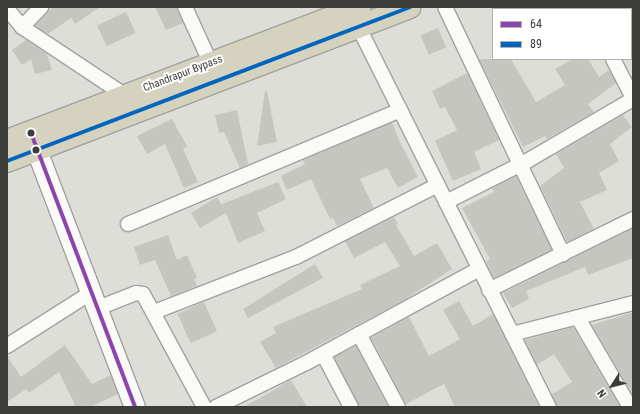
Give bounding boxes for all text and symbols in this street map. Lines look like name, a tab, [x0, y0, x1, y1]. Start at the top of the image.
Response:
legend	[492, 8, 632, 60]
text: 64	[530, 17, 542, 31]
text: 89	[530, 37, 542, 51]
street label: Chandrapur Bypass	[141, 53, 225, 95]
unlabelled marker	[26, 128, 36, 138]
unlabelled marker	[31, 145, 41, 155]
north arrow	[592, 366, 632, 406]
text: N	[595, 387, 609, 400]

